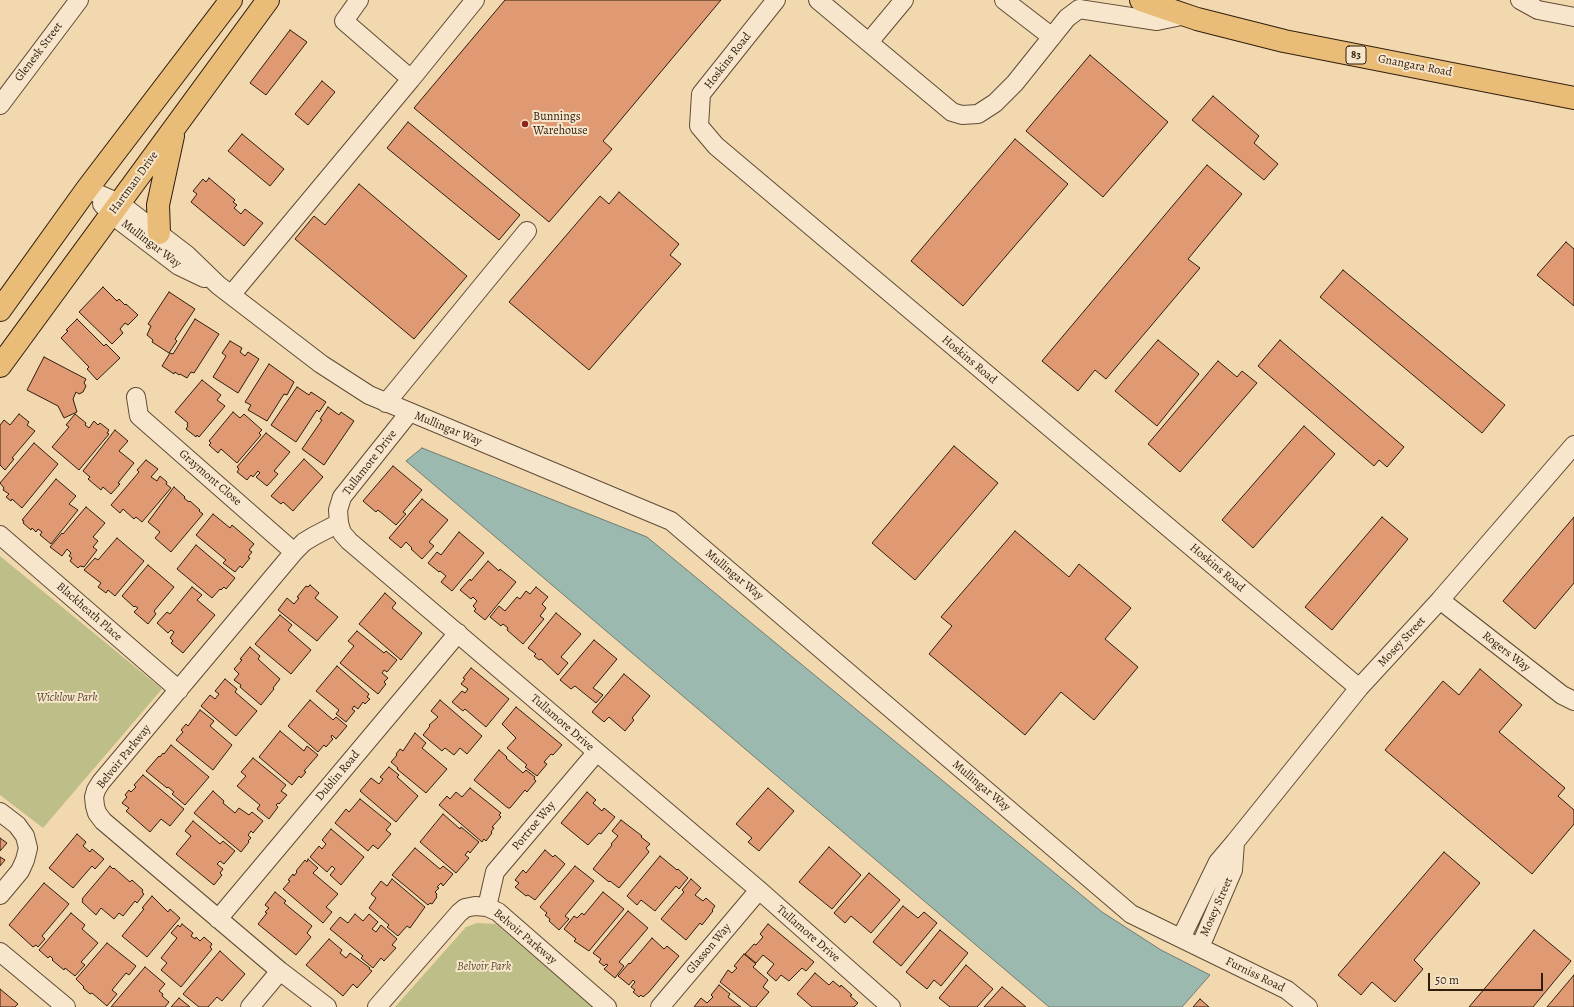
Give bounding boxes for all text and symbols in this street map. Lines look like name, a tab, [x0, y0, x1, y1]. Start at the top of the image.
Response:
street label: Glenesk Street	[12, 19, 66, 85]
street label: Hoskins Road	[701, 30, 755, 92]
road number: 83	[1346, 46, 1366, 64]
street label: Gnangara Road	[1377, 52, 1453, 80]
place label: Bunnings Warehouse	[533, 110, 588, 138]
marker: Bunnings Warehouse	[520, 119, 530, 129]
street label: Hartman Drive	[106, 149, 162, 217]
street label: Mullingar Way	[118, 217, 184, 271]
street label: Hoskins Road	[938, 333, 1000, 387]
street label: Mullingar Way	[412, 409, 484, 449]
street label: Tullamore Drive	[340, 427, 400, 499]
street label: Graymont Close	[176, 447, 244, 509]
street label: Hoskins Road	[1186, 541, 1248, 595]
street label: Mullingar Way	[702, 546, 766, 604]
street label: Blackheath Place	[53, 580, 125, 644]
street label: Mosey Street	[1375, 614, 1429, 670]
street label: Rogers Way	[1479, 629, 1533, 675]
park label: Wicklow Park	[36, 691, 98, 705]
street label: Tullamore Drive	[527, 692, 597, 754]
street label: Belvoir Parkway	[94, 722, 154, 792]
street label: Dublin Road	[313, 748, 363, 804]
street label: Mullingar Way	[949, 757, 1013, 815]
street label: Portroe Way	[509, 798, 559, 854]
street label: Mosey Street	[1198, 875, 1236, 939]
street label: Tullamore Drive	[773, 903, 843, 965]
street label: Belvoir Parkway	[490, 906, 560, 968]
street label: Glasson Way	[684, 921, 734, 977]
street label: Furniss Road	[1223, 954, 1287, 996]
park label: Belvoir Park	[457, 960, 511, 974]
scale bar	[1430, 965, 1545, 991]
text: 50 m	[1435, 972, 1459, 988]

